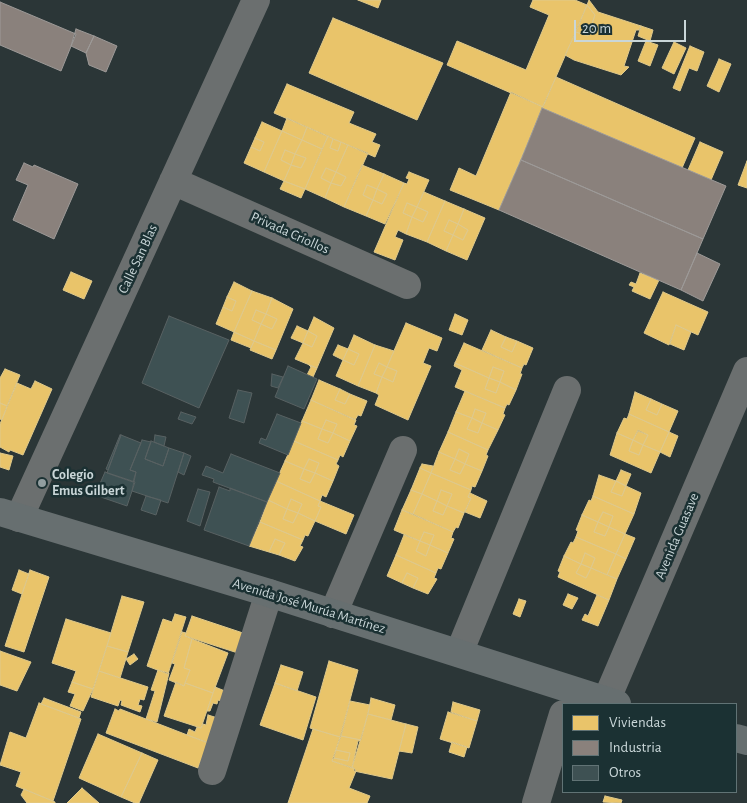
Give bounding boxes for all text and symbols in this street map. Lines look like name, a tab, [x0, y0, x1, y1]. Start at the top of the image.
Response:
scale bar	[577, 10, 690, 42]
text: 20 m	[582, 21, 611, 36]
street label: Privada Criollos	[248, 208, 332, 258]
street label: Calle San Blas	[115, 222, 161, 296]
place label: Colegio Emus Gilbert	[52, 467, 124, 500]
marker: Colegio Emus Gilbert	[36, 477, 48, 489]
street label: Avenida Guasave	[651, 490, 703, 582]
street label: Avenida José Murúa Martínez	[231, 575, 387, 637]
legend	[562, 703, 737, 793]
text: Viviendas	[609, 715, 666, 730]
text: Industria	[609, 740, 662, 755]
text: Otros	[609, 765, 641, 780]

